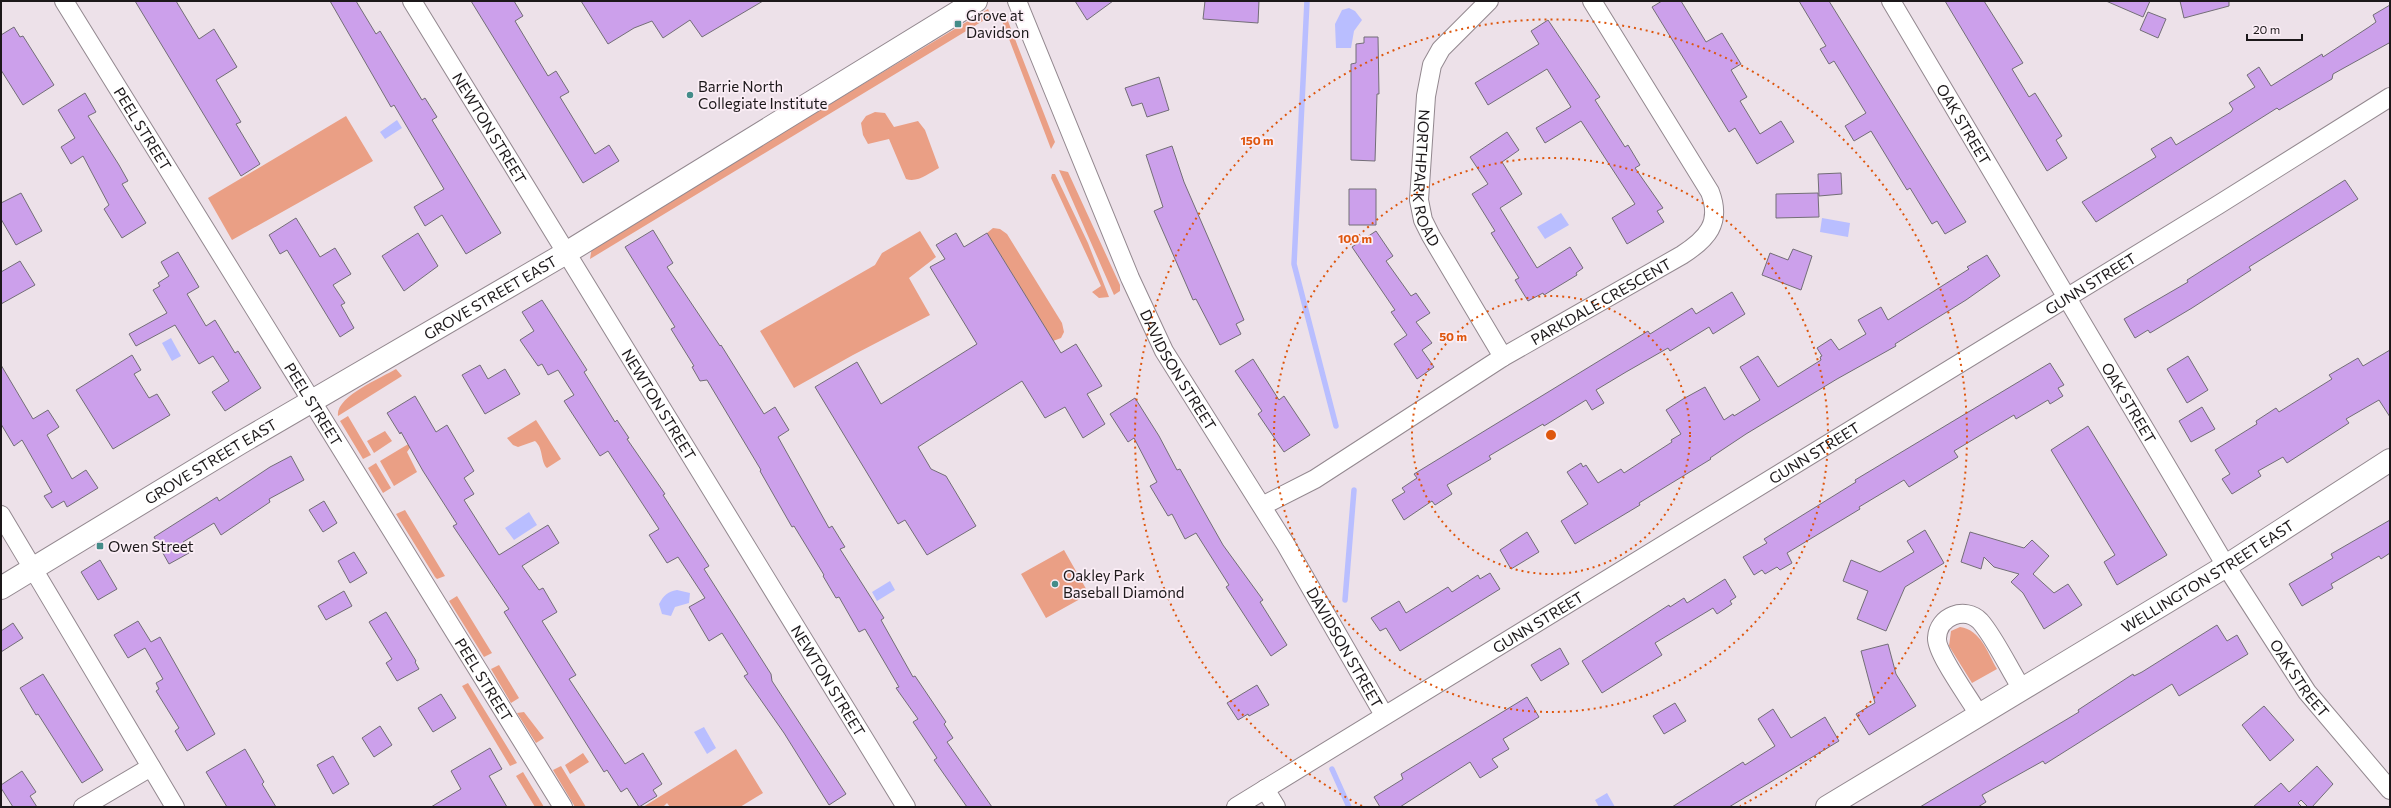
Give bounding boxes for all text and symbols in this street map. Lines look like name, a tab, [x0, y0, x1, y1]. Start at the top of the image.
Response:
place label: Grove at Davidson	[966, 6, 1029, 41]
scale bar	[2247, 16, 2302, 42]
marker: Grove at Davidson	[953, 19, 963, 29]
text: 20 m	[2253, 22, 2280, 36]
street label: NEWTON STREET	[449, 69, 531, 187]
place label: Barrie North Collegiate Institute	[698, 77, 828, 112]
street label: OAK STREET	[1933, 80, 1995, 168]
street label: PEEL STREET	[110, 84, 176, 174]
marker: Barrie North Collegiate Institute	[685, 90, 695, 100]
street label: NORTHPARK ROAD	[1410, 109, 1444, 249]
text: 150 m	[1240, 133, 1274, 147]
text: 100 m	[1338, 231, 1372, 245]
street label: GUNN STREET	[2042, 248, 2139, 318]
street label: GROVE STREET EAST	[420, 251, 560, 343]
street label: PARKDALE CRESCENT	[1527, 254, 1674, 348]
street label: DAVIDSON STREET	[1137, 306, 1221, 434]
text: 50 m	[1439, 329, 1467, 343]
street label: NEWTON STREET	[618, 345, 700, 463]
street label: PEEL STREET	[281, 359, 346, 449]
street label: OAK STREET	[2098, 359, 2160, 447]
street label: GROVE STREET EAST	[141, 414, 280, 508]
street label: GUNN STREET	[1765, 418, 1863, 487]
centre of rings	[1544, 428, 1558, 442]
street label: WELLINGTON STREET EAST	[2118, 516, 2297, 636]
place label: Owen Street	[108, 537, 194, 555]
marker: Owen Street	[95, 541, 105, 551]
place label: Oakley Park Baseball Diamond	[1063, 566, 1185, 601]
marker: Oakley Park Baseball Diamond	[1050, 579, 1060, 589]
street label: DAVIDSON STREET	[1303, 584, 1387, 711]
street label: GUNN STREET	[1489, 587, 1587, 657]
street label: NEWTON STREET	[788, 622, 869, 740]
street label: PEEL STREET	[452, 635, 517, 725]
street label: OAK STREET	[2266, 636, 2333, 721]

